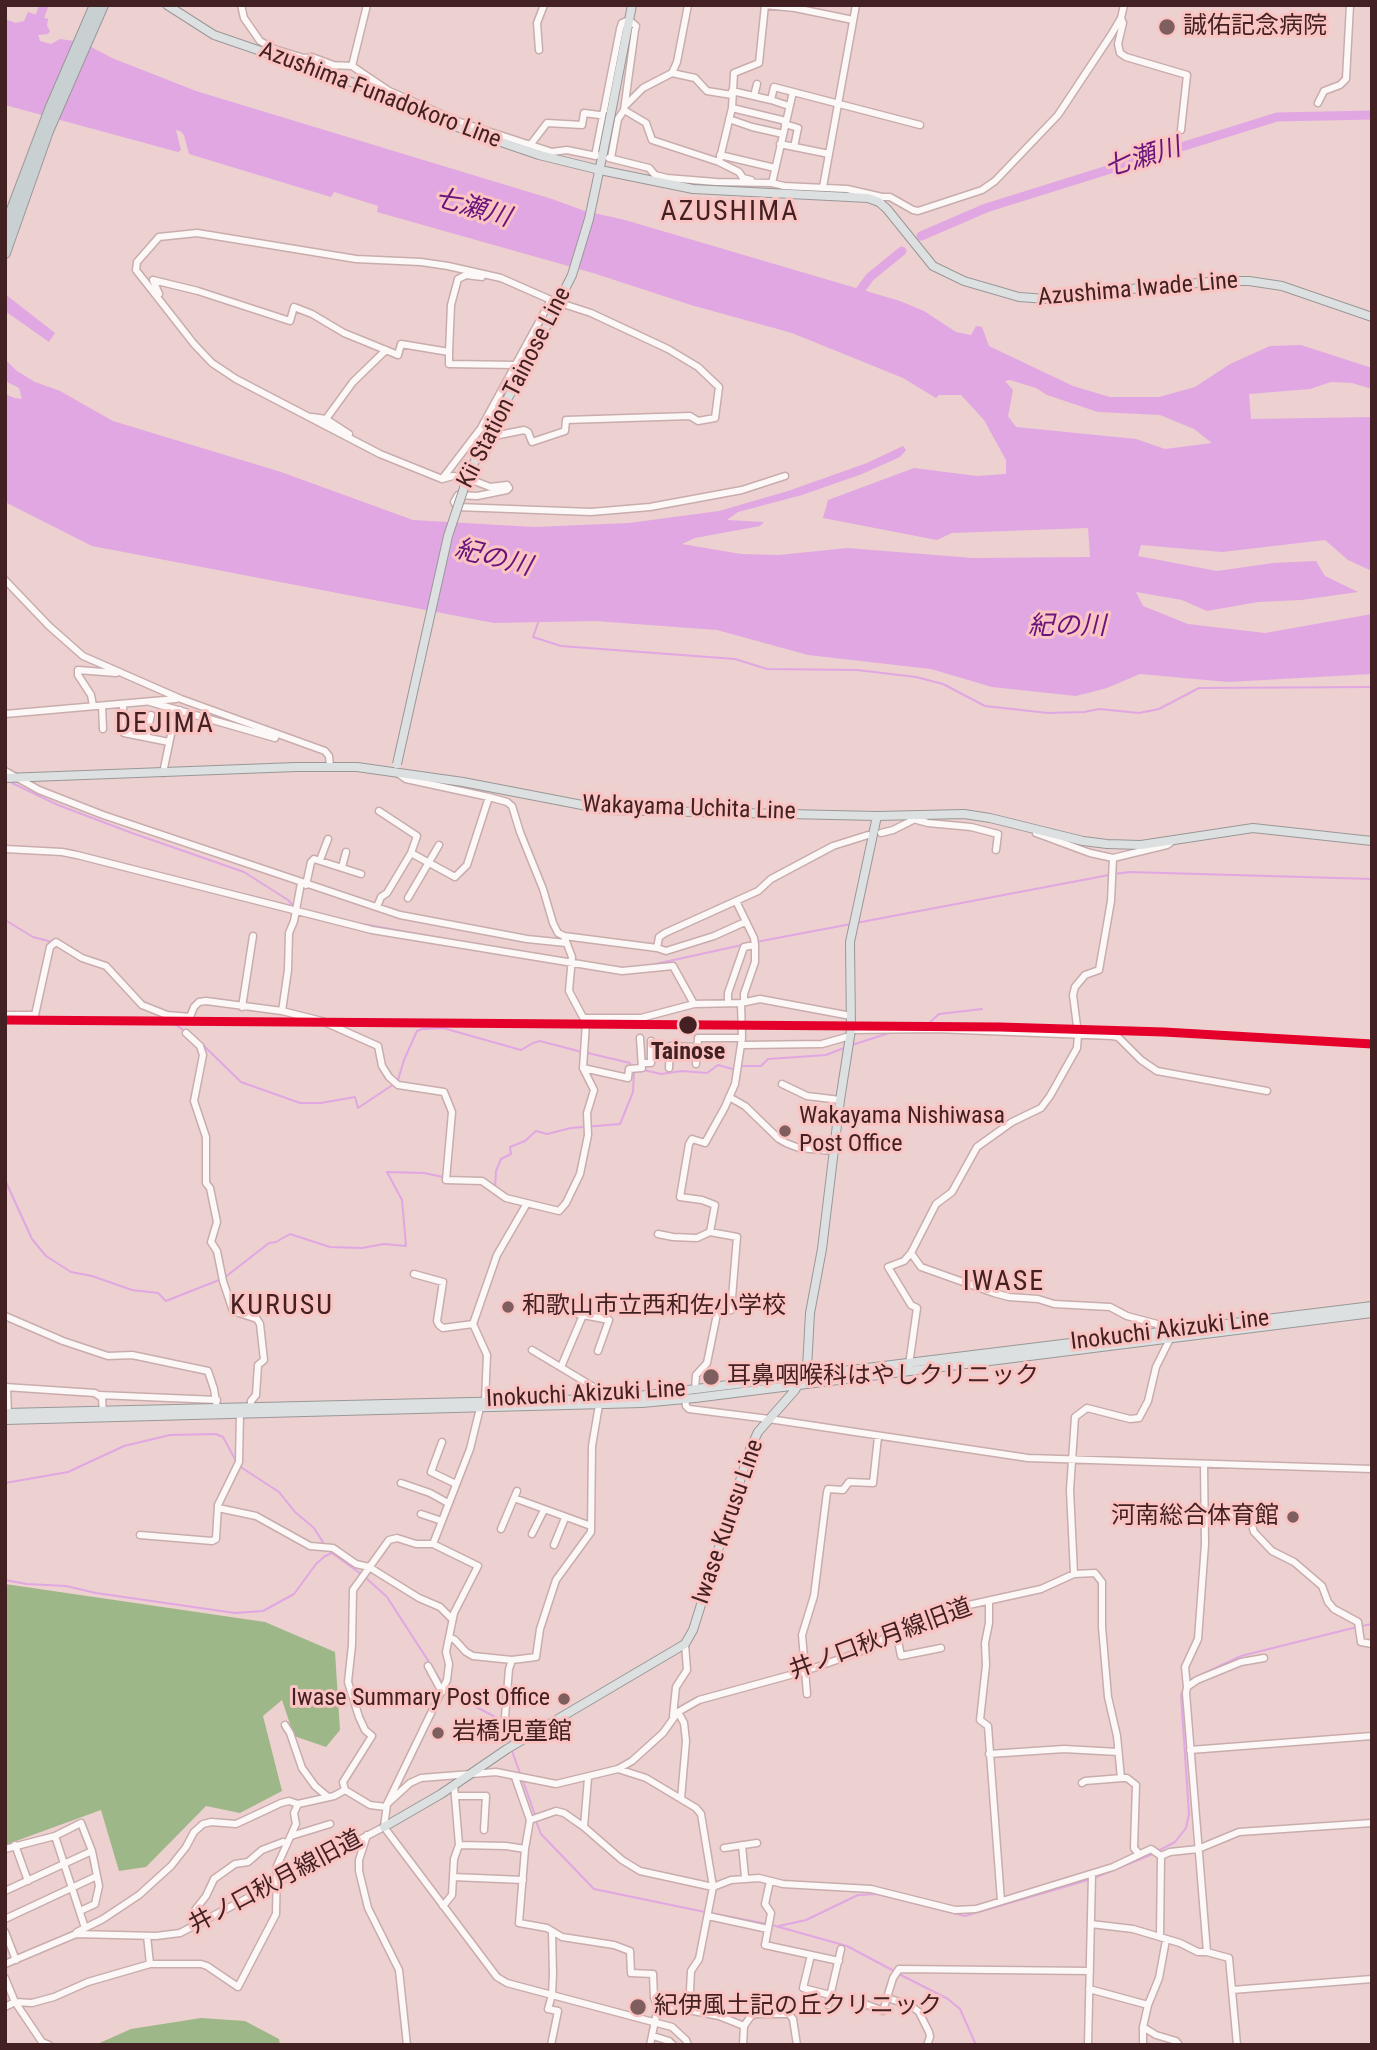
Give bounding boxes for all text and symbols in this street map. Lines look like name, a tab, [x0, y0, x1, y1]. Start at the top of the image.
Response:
place label: 誠佑記念病院	[1183, 13, 1327, 41]
marker: 誠佑記念病院	[1157, 17, 1177, 37]
street label: Azushima Funadokoro Line	[255, 37, 505, 155]
water label: 七瀬川	[1101, 133, 1185, 185]
water label: 七瀬川	[430, 183, 514, 235]
district label: AZUSHIMA	[662, 196, 798, 230]
street label: Azushima Iwade Line	[1037, 267, 1239, 313]
street label: Kii Station Tainose Line	[452, 283, 578, 493]
water label: 紀の川	[451, 534, 535, 584]
water label: 紀の川	[1028, 611, 1106, 643]
district label: DEJIMA	[116, 708, 214, 742]
street label: Wakayama Uchita Line	[582, 791, 796, 827]
marker: Tainose	[677, 1014, 699, 1036]
place label: Tainose	[651, 1039, 725, 1067]
place label: Wakayama Nishiwasa Post Office	[799, 1103, 1005, 1159]
marker: Wakayama Nishiwasa Post Office	[777, 1123, 793, 1139]
district label: IWASE	[963, 1266, 1045, 1300]
district label: KURUSU	[231, 1290, 333, 1324]
place label: 和歌山市立西和佐小学校	[522, 1293, 786, 1321]
marker: 和歌山市立西和佐小学校	[500, 1299, 516, 1315]
street label: Inokuchi Akizuki Line	[1069, 1305, 1271, 1357]
place label: 耳鼻咽喉科はやしクリニック	[727, 1363, 1039, 1391]
marker: 耳鼻咽喉科はやしクリニック	[701, 1367, 721, 1387]
street label: Inokuchi Akizuki Line	[486, 1375, 686, 1415]
street label: Iwase Kurusu Line	[687, 1436, 771, 1608]
place label: 河南総合体育館	[1111, 1503, 1279, 1531]
marker: 河南総合体育館	[1285, 1509, 1301, 1525]
street label: 井ノ口秋月線旧道	[786, 1594, 976, 1686]
place label: Iwase Summary Post Office	[291, 1685, 550, 1713]
marker: Iwase Summary Post Office	[556, 1691, 572, 1707]
place label: 岩橋児童館	[452, 1719, 572, 1747]
marker: 岩橋児童館	[430, 1725, 446, 1741]
street label: 井ノ口秋月線旧道	[184, 1825, 368, 1941]
place label: 紀伊風土記の丘クリニック	[654, 1993, 942, 2021]
marker: 紀伊風土記の丘クリニック	[628, 1997, 648, 2017]

